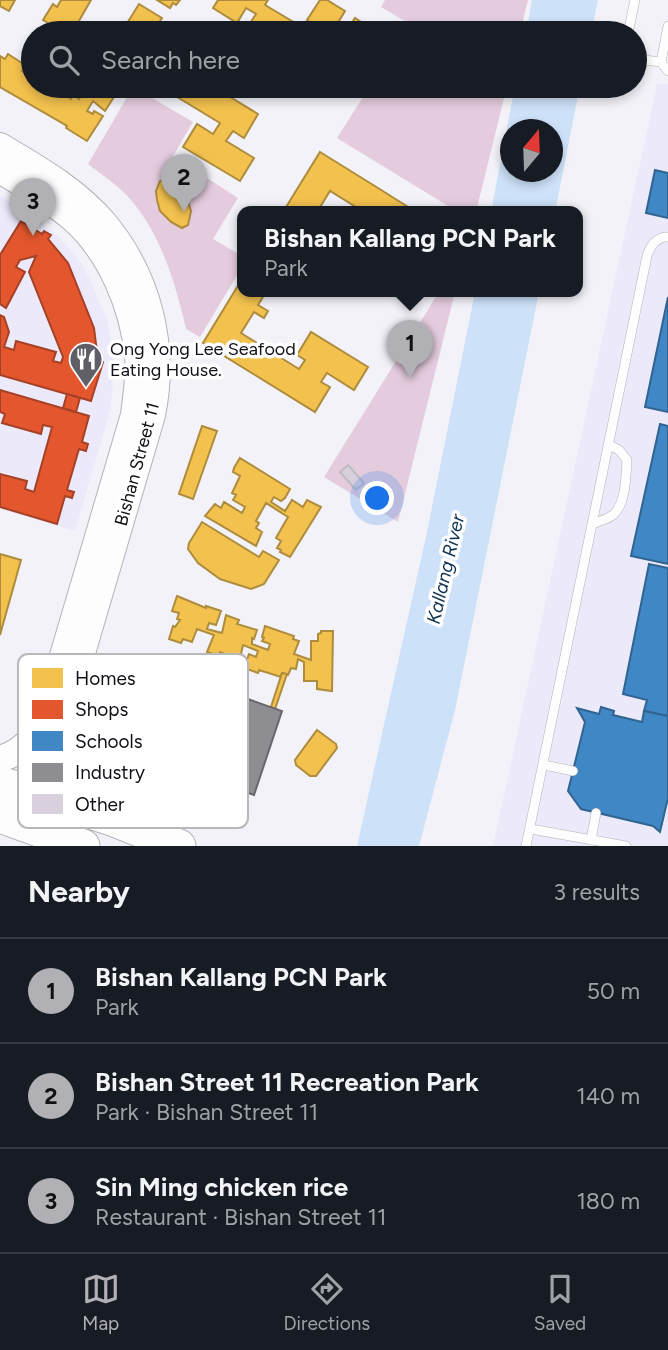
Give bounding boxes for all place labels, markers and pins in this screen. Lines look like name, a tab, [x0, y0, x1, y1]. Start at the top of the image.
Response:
pin: 2	[161, 154, 207, 212]
pin: 3	[10, 178, 56, 236]
pin: 1	[387, 320, 433, 378]
place label: Ong Yong Lee Seafood Eating House.	[110, 338, 296, 381]
restaurant icon: Ong Yong Lee Seafood Eating House.	[67, 340, 105, 389]

